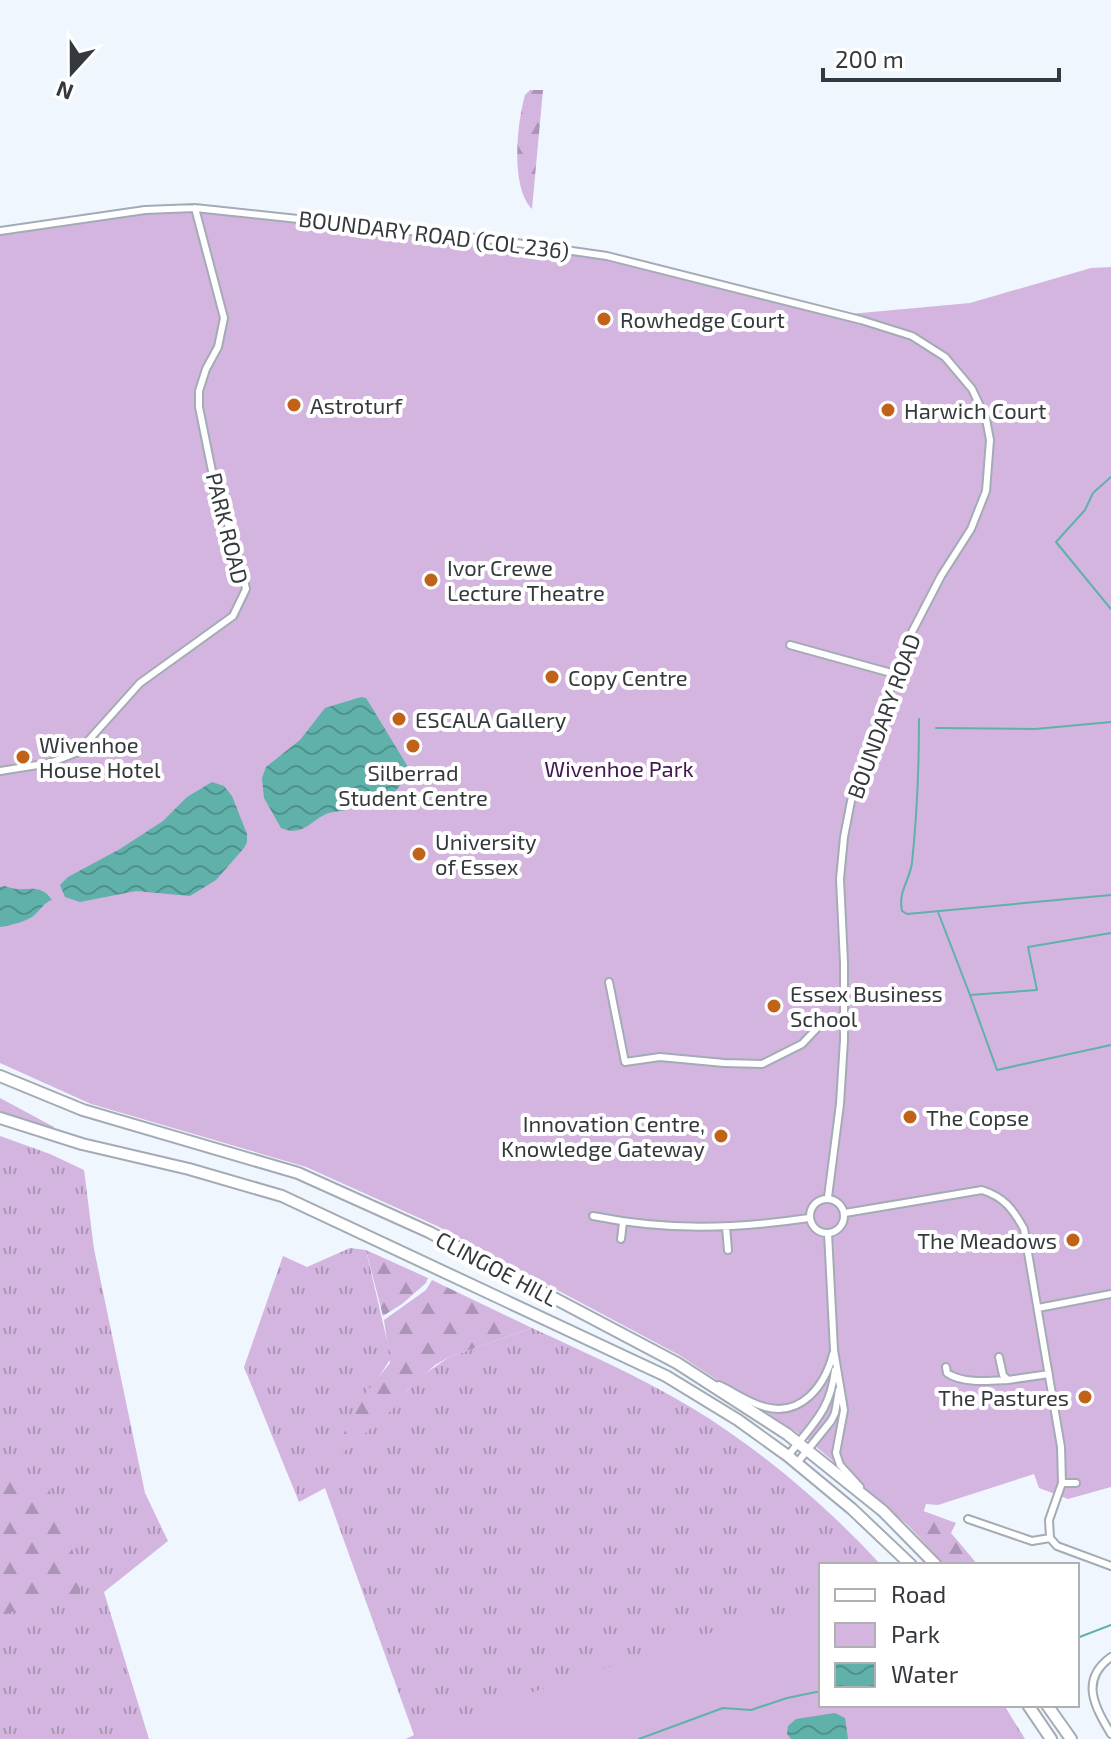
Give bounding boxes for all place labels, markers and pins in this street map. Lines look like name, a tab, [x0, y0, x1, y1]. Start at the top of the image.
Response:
place label: Rowhedge Court	[620, 306, 785, 332]
marker: Rowhedge Court	[595, 310, 613, 328]
place label: Astroturf	[310, 392, 403, 418]
marker: Astroturf	[285, 396, 303, 414]
place label: Harwich Court	[904, 397, 1046, 423]
marker: Harwich Court	[879, 401, 897, 419]
place label: Ivor Crewe Lecture Theatre	[447, 554, 605, 605]
marker: Ivor Crewe Lecture Theatre	[422, 571, 440, 589]
place label: Copy Centre	[568, 664, 688, 690]
marker: Copy Centre	[543, 668, 561, 686]
place label: ESCALA Gallery	[415, 706, 567, 732]
marker: ESCALA Gallery	[390, 710, 408, 728]
place label: Wivenhoe House Hotel	[39, 731, 161, 782]
marker: Silberrad Student Centre	[404, 737, 422, 755]
marker: Wivenhoe House Hotel	[14, 748, 32, 766]
place label: Silberrad Student Centre	[338, 759, 488, 810]
place label: University of Essex	[435, 828, 537, 879]
marker: University of Essex	[410, 845, 428, 863]
place label: Essex Business School	[790, 980, 943, 1031]
marker: Essex Business School	[765, 997, 783, 1015]
place label: The Copse	[926, 1104, 1029, 1130]
marker: The Copse	[901, 1108, 919, 1126]
place label: Innovation Centre, Knowledge Gateway	[501, 1110, 705, 1161]
marker: Innovation Centre, Knowledge Gateway	[712, 1127, 730, 1145]
place label: The Meadows	[917, 1227, 1057, 1253]
marker: The Meadows	[1064, 1231, 1082, 1249]
place label: The Pastures	[938, 1384, 1069, 1410]
marker: The Pastures	[1076, 1388, 1094, 1406]

